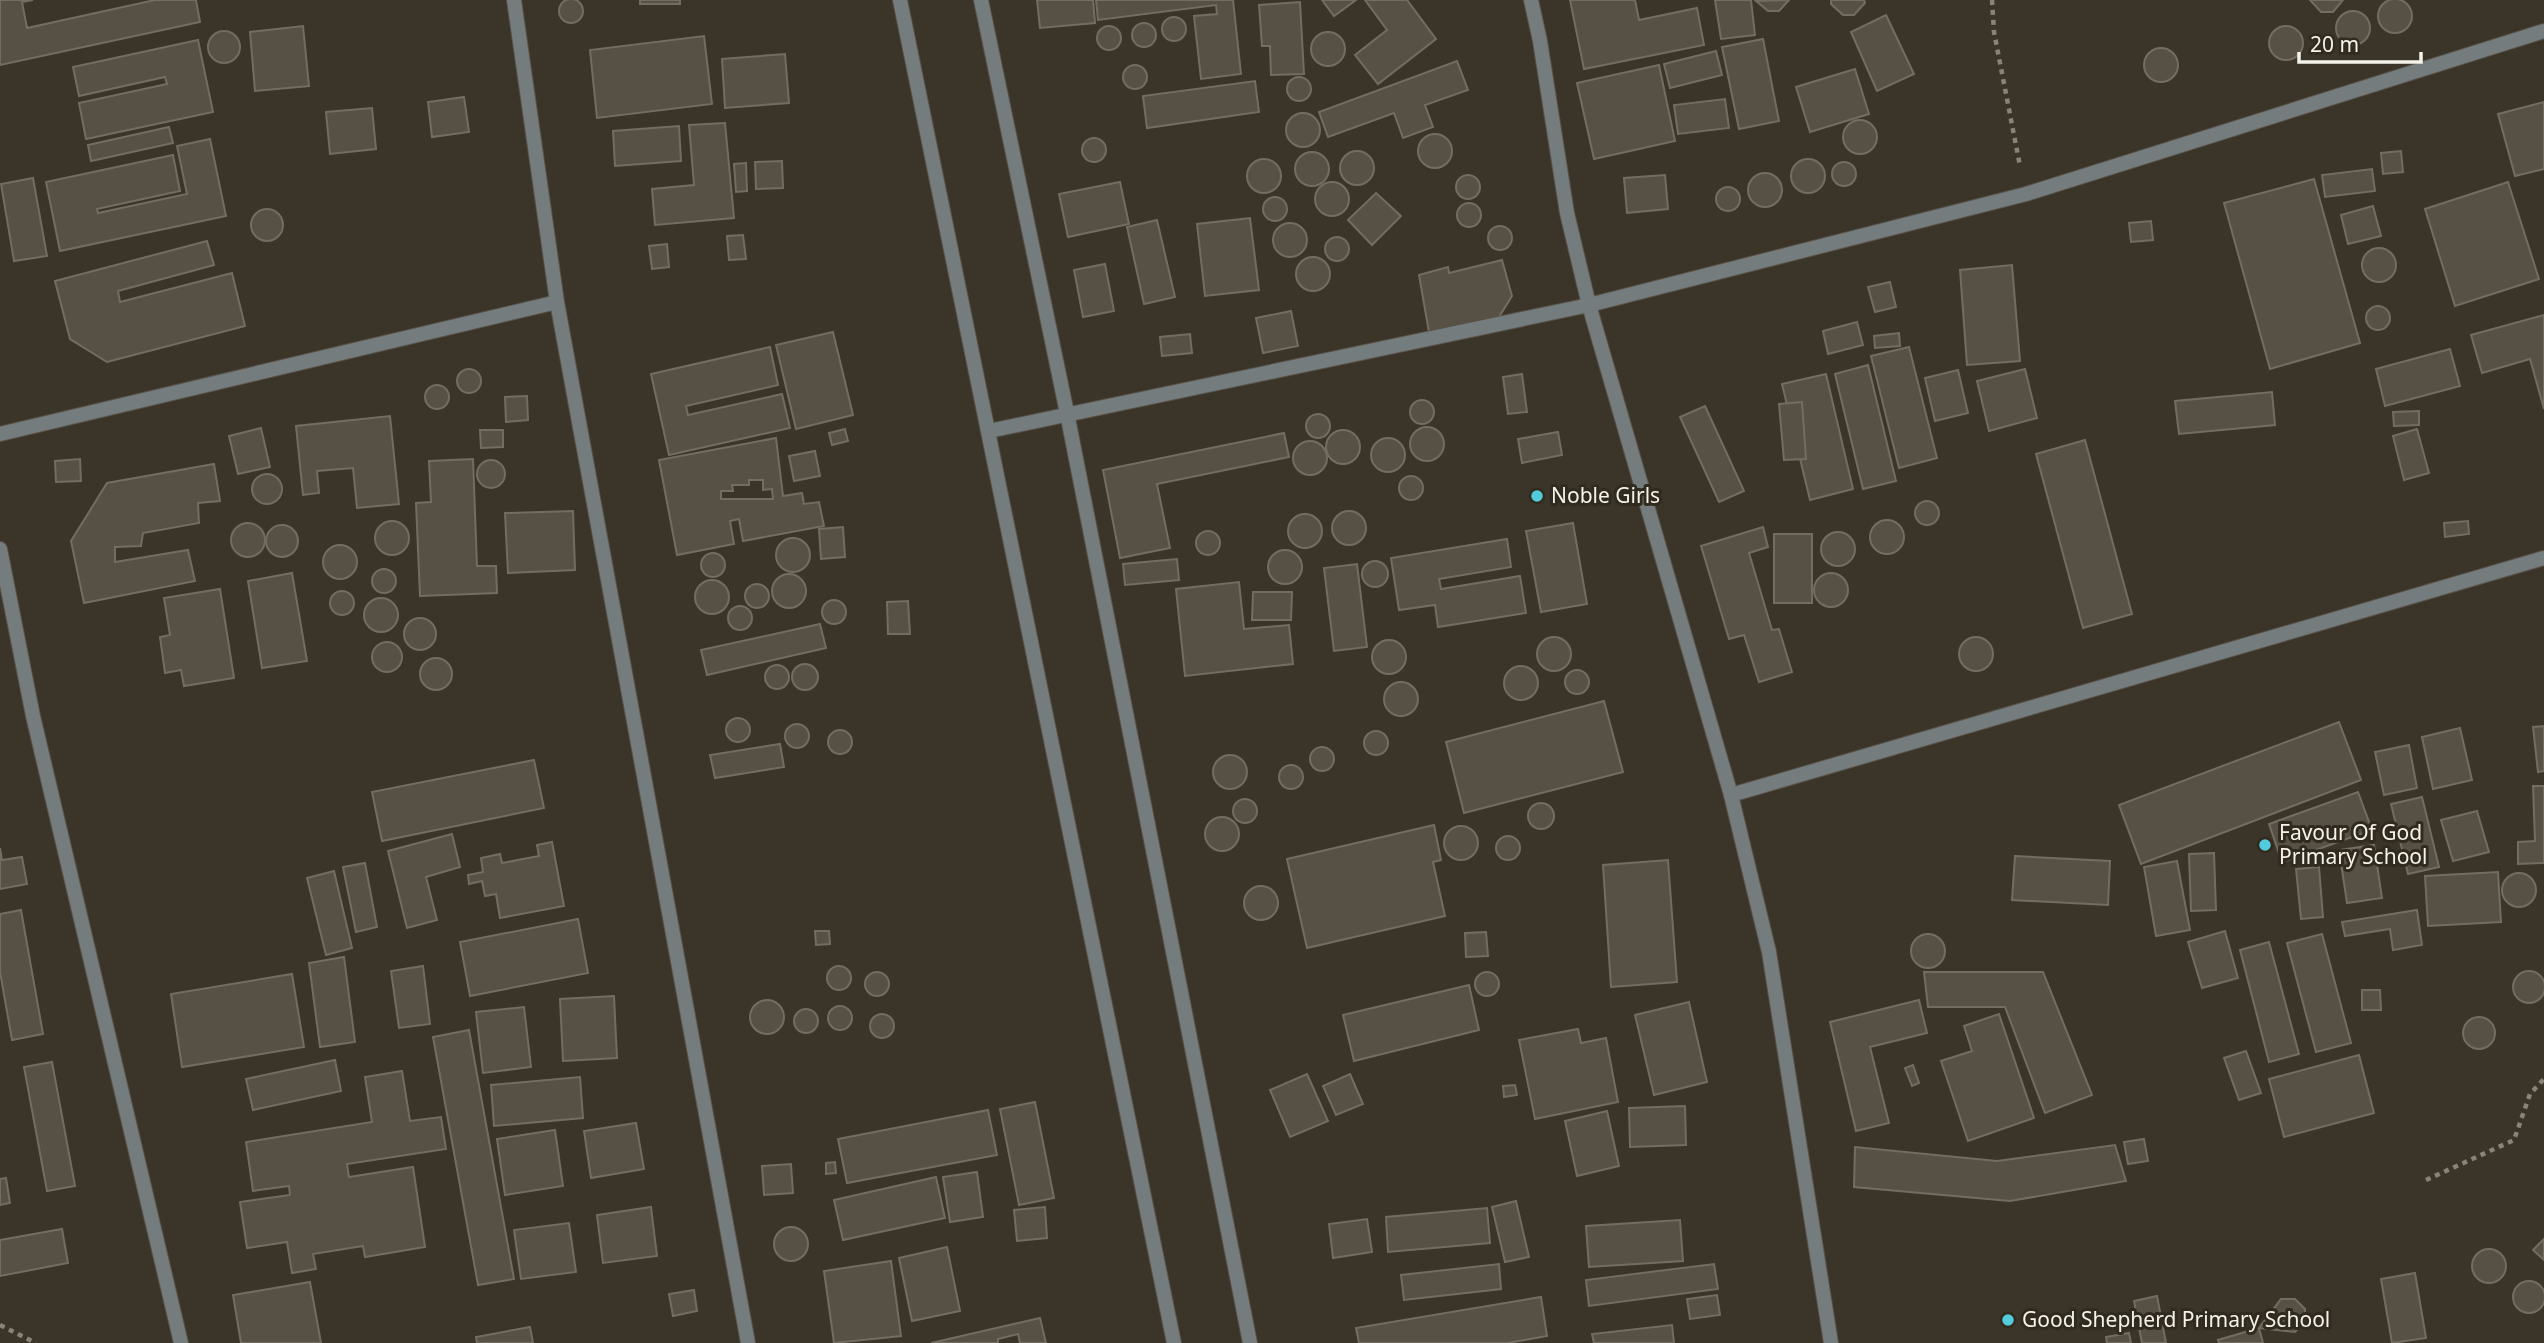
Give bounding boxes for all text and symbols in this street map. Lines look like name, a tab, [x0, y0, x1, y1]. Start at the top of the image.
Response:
scale bar	[2299, 21, 2422, 65]
text: 20 m	[2310, 30, 2359, 58]
place label: Noble Girls	[1551, 481, 1660, 509]
marker: Noble Girls	[1529, 488, 1545, 504]
place label: Favour Of God Primary School	[2279, 818, 2427, 870]
marker: Favour Of God Primary School	[2257, 837, 2273, 853]
place label: Good Shepherd Primary School	[2022, 1305, 2330, 1333]
marker: Good Shepherd Primary School	[2000, 1312, 2016, 1328]

